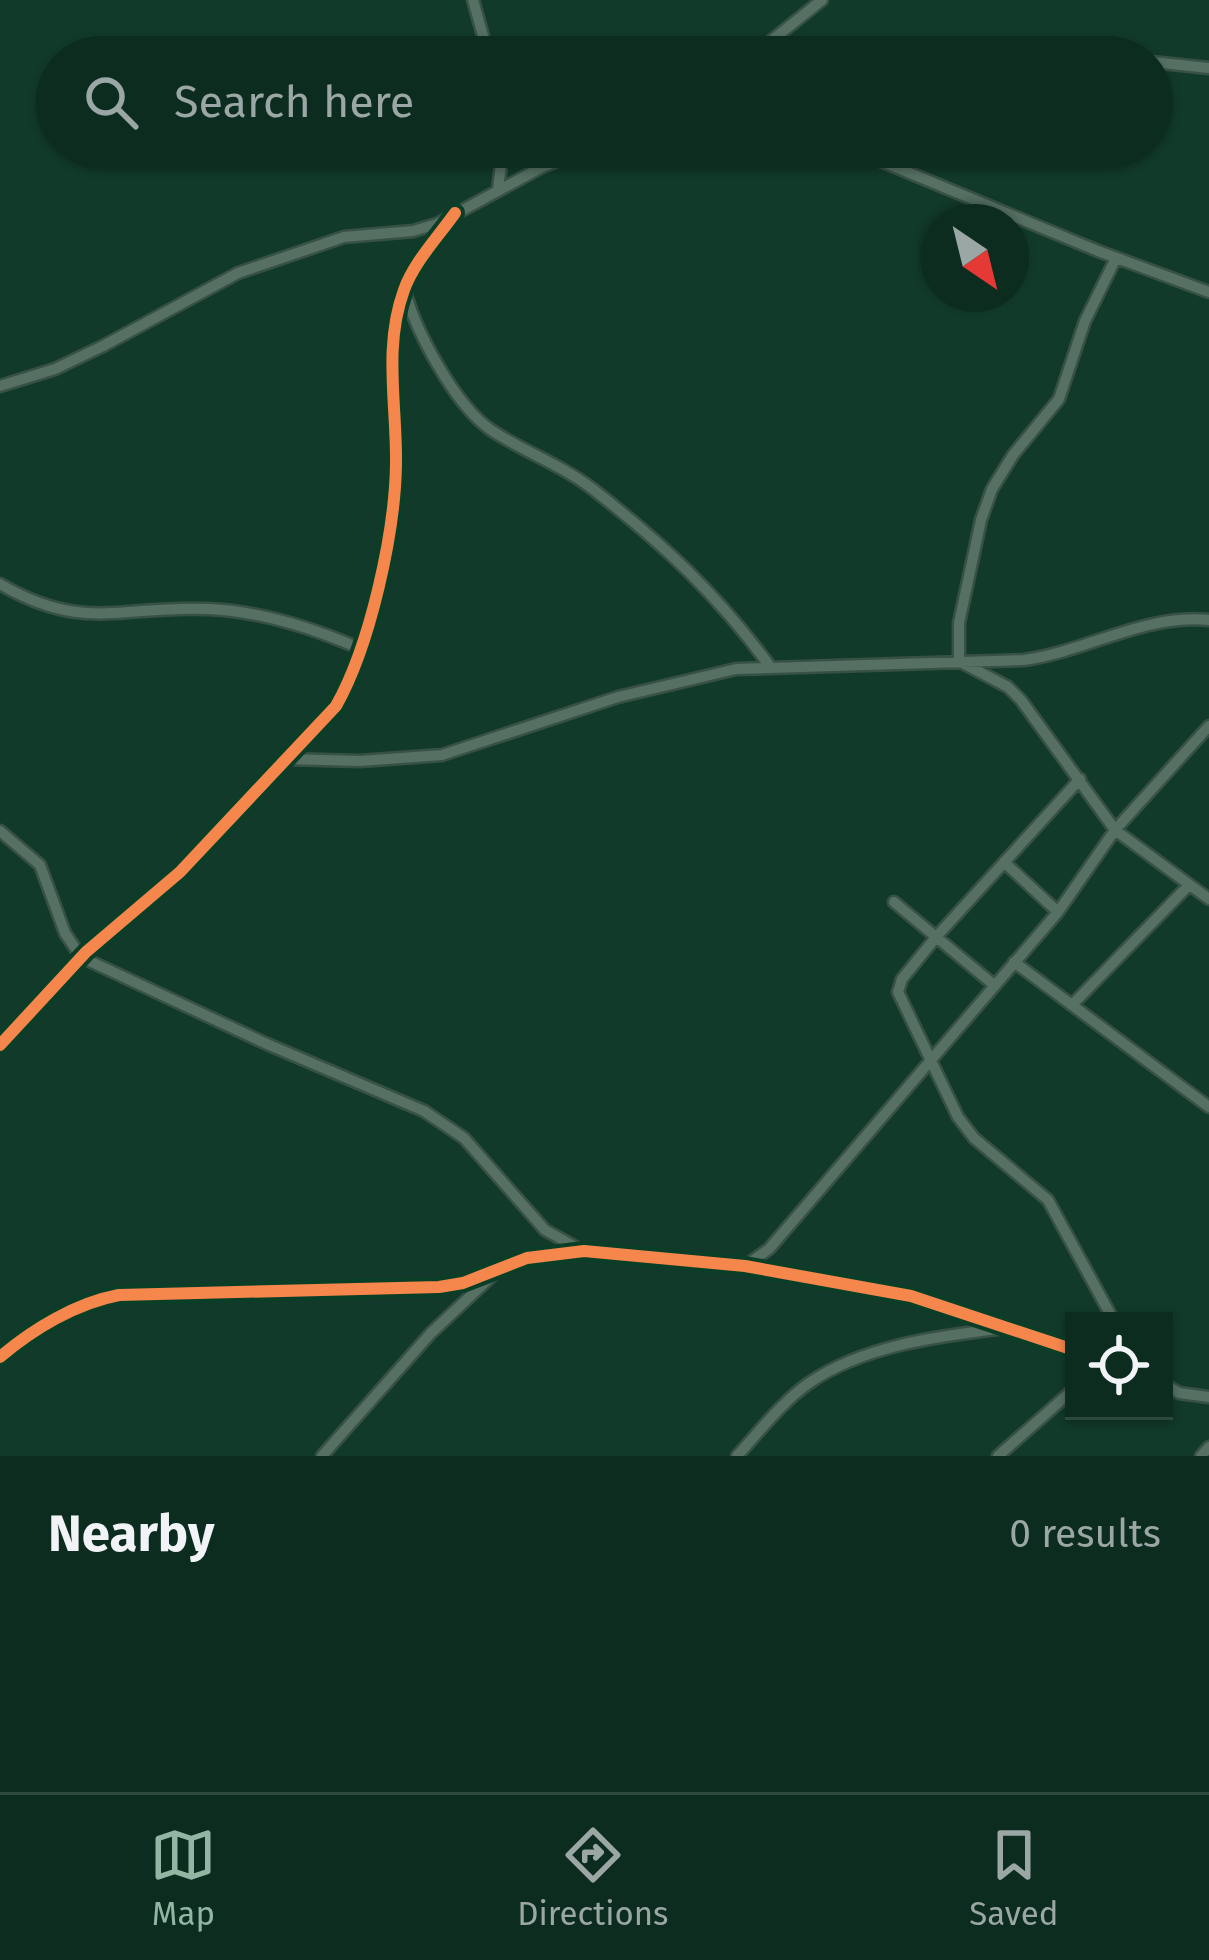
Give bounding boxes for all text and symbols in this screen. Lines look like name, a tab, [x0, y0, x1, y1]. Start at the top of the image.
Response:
search box	[36, 36, 1173, 168]
icon: search	[78, 69, 144, 135]
text: Search here	[174, 75, 414, 129]
north arrow	[921, 204, 1029, 312]
map controls	[1065, 1312, 1173, 1420]
button: locate	[1065, 1312, 1173, 1420]
text: Nearby	[48, 1503, 214, 1565]
text: 0 results	[1009, 1511, 1161, 1557]
tab: Map	[150, 1822, 216, 1934]
tab: Directions	[517, 1822, 669, 1934]
tab: Saved	[969, 1822, 1059, 1934]

